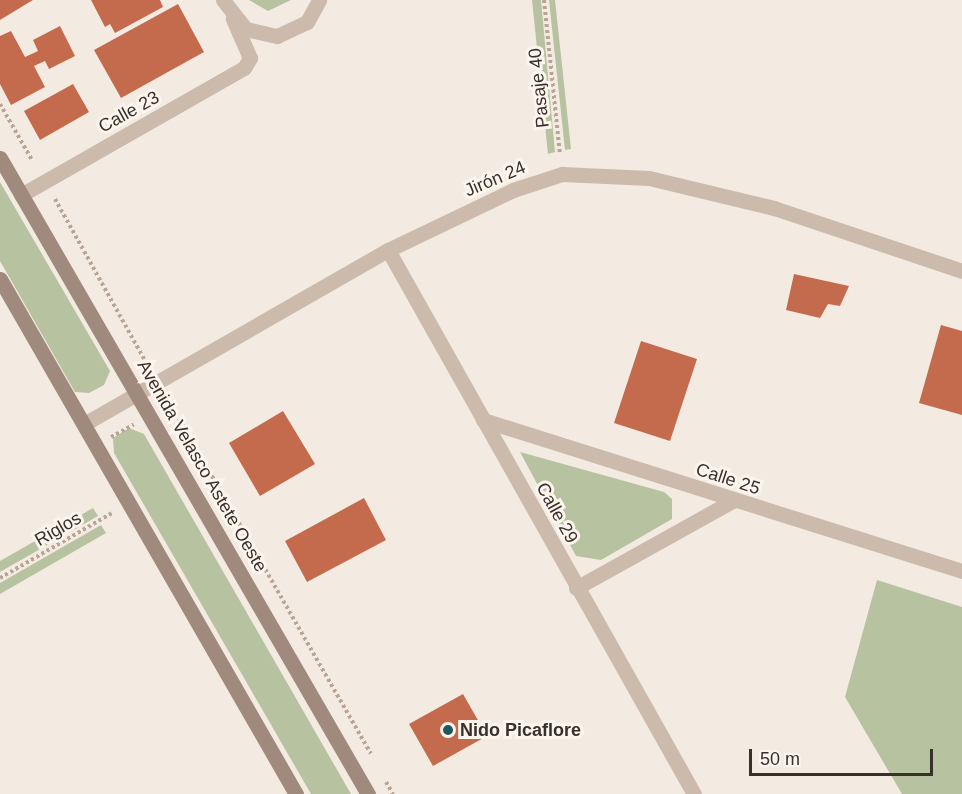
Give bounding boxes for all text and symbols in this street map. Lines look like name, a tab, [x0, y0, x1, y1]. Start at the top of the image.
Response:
street label: Pasaje 40	[524, 47, 554, 129]
street label: Calle 23	[95, 87, 163, 137]
street label: Jirón 24	[461, 157, 529, 201]
street label: Avenida Velasco Astete Oeste	[132, 356, 272, 576]
street label: Calle 25	[693, 459, 763, 499]
street label: Calle 29	[532, 479, 582, 547]
street label: Riglos	[31, 507, 85, 551]
place label: Nido Picaflore	[460, 719, 581, 741]
marker: Nido Picaflore	[441, 723, 455, 737]
scale bar	[752, 737, 936, 775]
text: 50 m	[760, 749, 800, 769]

